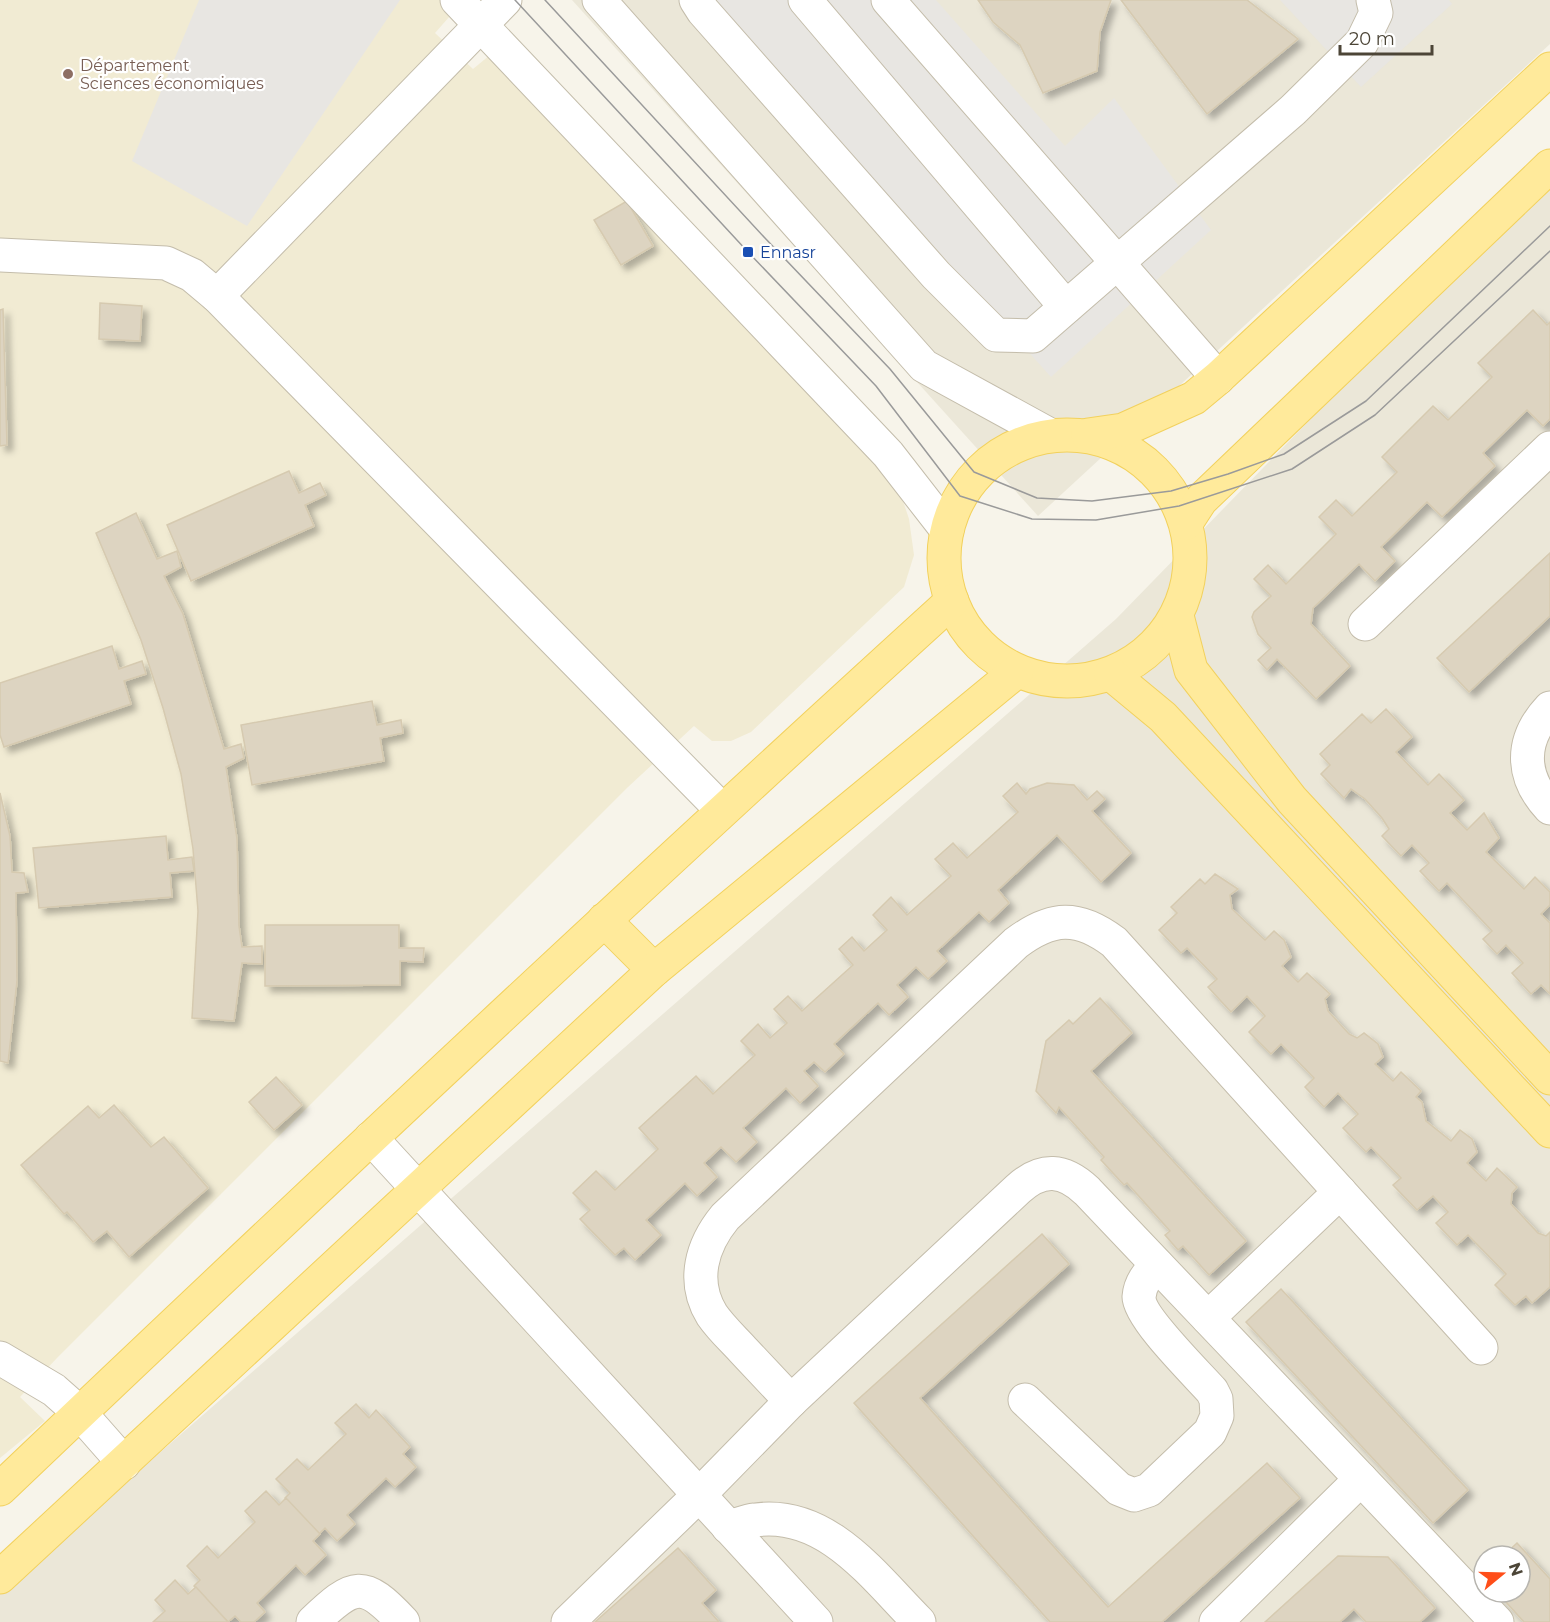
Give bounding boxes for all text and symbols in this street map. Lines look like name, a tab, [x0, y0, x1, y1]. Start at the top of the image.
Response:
scale bar	[1340, 18, 1432, 56]
text: 20 m	[1349, 28, 1395, 50]
place label: Département Sciences économiques	[80, 56, 264, 93]
marker: Département Sciences économiques	[61, 67, 75, 81]
place label: Ennasr	[760, 243, 816, 262]
marker: Ennasr	[741, 245, 755, 259]
north arrow	[1472, 1544, 1532, 1604]
text: N	[1505, 1560, 1527, 1578]

